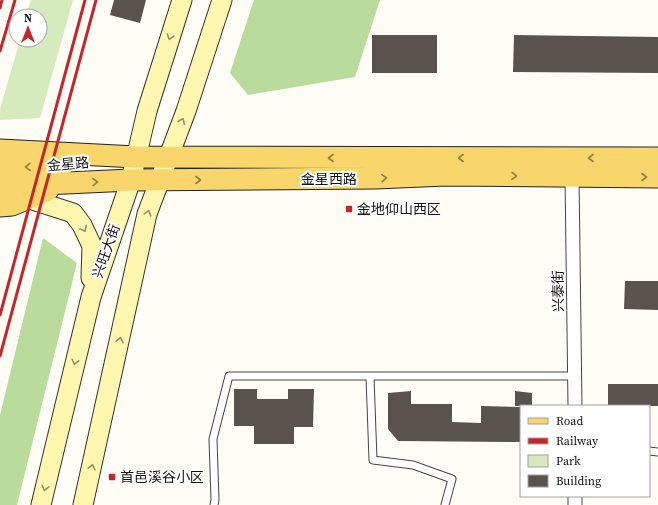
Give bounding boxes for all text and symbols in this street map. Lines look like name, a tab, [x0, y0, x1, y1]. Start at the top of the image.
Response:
north arrow	[8, 8, 48, 48]
text: N	[24, 11, 32, 26]
one-way arrow	[166, 34, 175, 41]
one-way arrow	[177, 117, 185, 124]
street label: 金星路	[46, 152, 90, 176]
one-way arrow	[328, 154, 334, 162]
one-way arrow	[458, 154, 464, 162]
one-way arrow	[588, 154, 594, 162]
one-way arrow	[25, 162, 31, 171]
street label: 金星西路	[301, 169, 357, 189]
one-way arrow	[511, 172, 517, 180]
one-way arrow	[641, 173, 647, 181]
one-way arrow	[381, 174, 387, 182]
one-way arrow	[195, 176, 201, 184]
one-way arrow	[92, 178, 98, 186]
place label: 金地仰山西区	[357, 199, 441, 219]
marker: 金地仰山西区	[344, 204, 354, 214]
one-way arrow	[143, 210, 152, 217]
street label: 兴旺大街	[87, 221, 125, 281]
one-way arrow	[79, 225, 87, 232]
street label: 兴泰街	[548, 270, 568, 312]
one-way arrow	[116, 337, 124, 343]
one-way arrow	[72, 359, 80, 365]
legend	[520, 405, 650, 497]
text: Road	[556, 413, 583, 429]
text: Railway	[556, 433, 599, 449]
text: Park	[556, 453, 581, 469]
one-way arrow	[87, 464, 95, 470]
place label: 首邑溪谷小区	[120, 467, 204, 487]
marker: 首邑溪谷小区	[107, 472, 117, 482]
text: Building	[556, 473, 601, 489]
one-way arrow	[41, 485, 49, 492]

